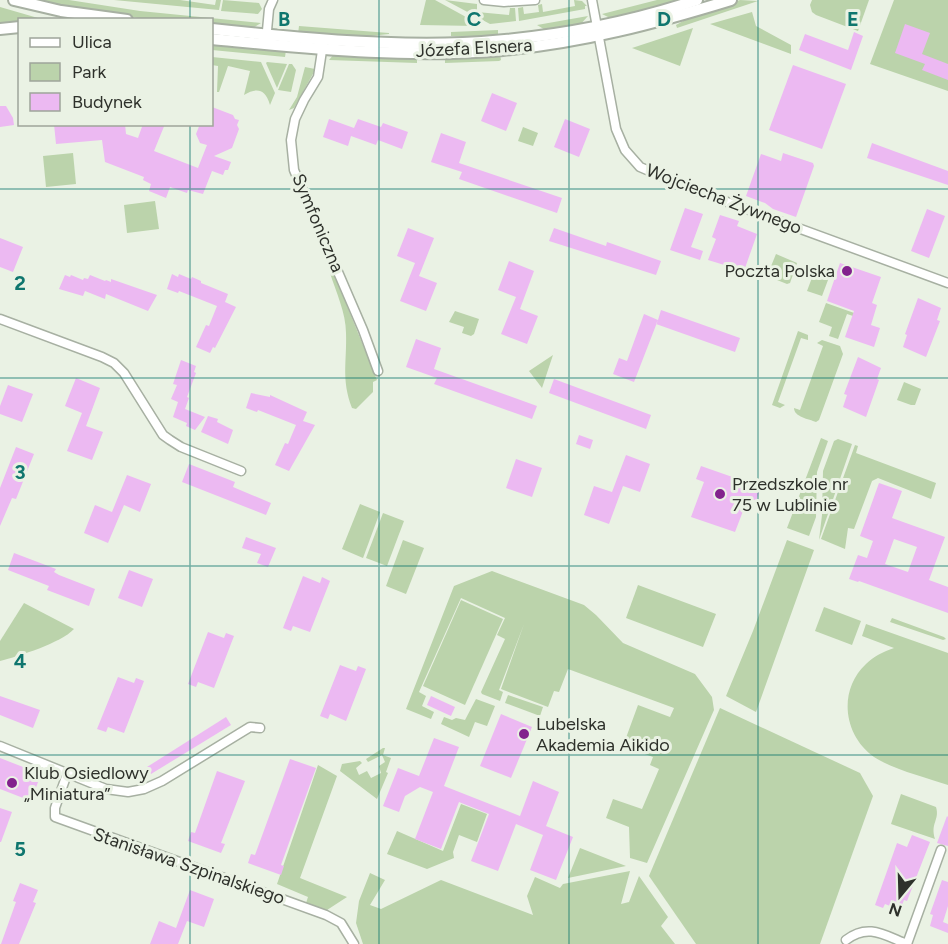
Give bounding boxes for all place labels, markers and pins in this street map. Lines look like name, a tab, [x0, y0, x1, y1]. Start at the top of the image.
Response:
place label: Poczta Polska	[725, 260, 835, 282]
marker: Poczta Polska	[840, 264, 854, 278]
place label: Przedszkole nr 75 w Lublinie	[732, 473, 848, 516]
marker: Przedszkole nr 75 w Lublinie	[713, 487, 727, 501]
place label: Lubelska Akademia Aikido	[536, 713, 670, 756]
marker: Lubelska Akademia Aikido	[517, 727, 531, 741]
place label: Klub Osiedlowy „Miniatura”	[24, 762, 149, 805]
marker: Klub Osiedlowy „Miniatura”	[5, 776, 19, 790]

